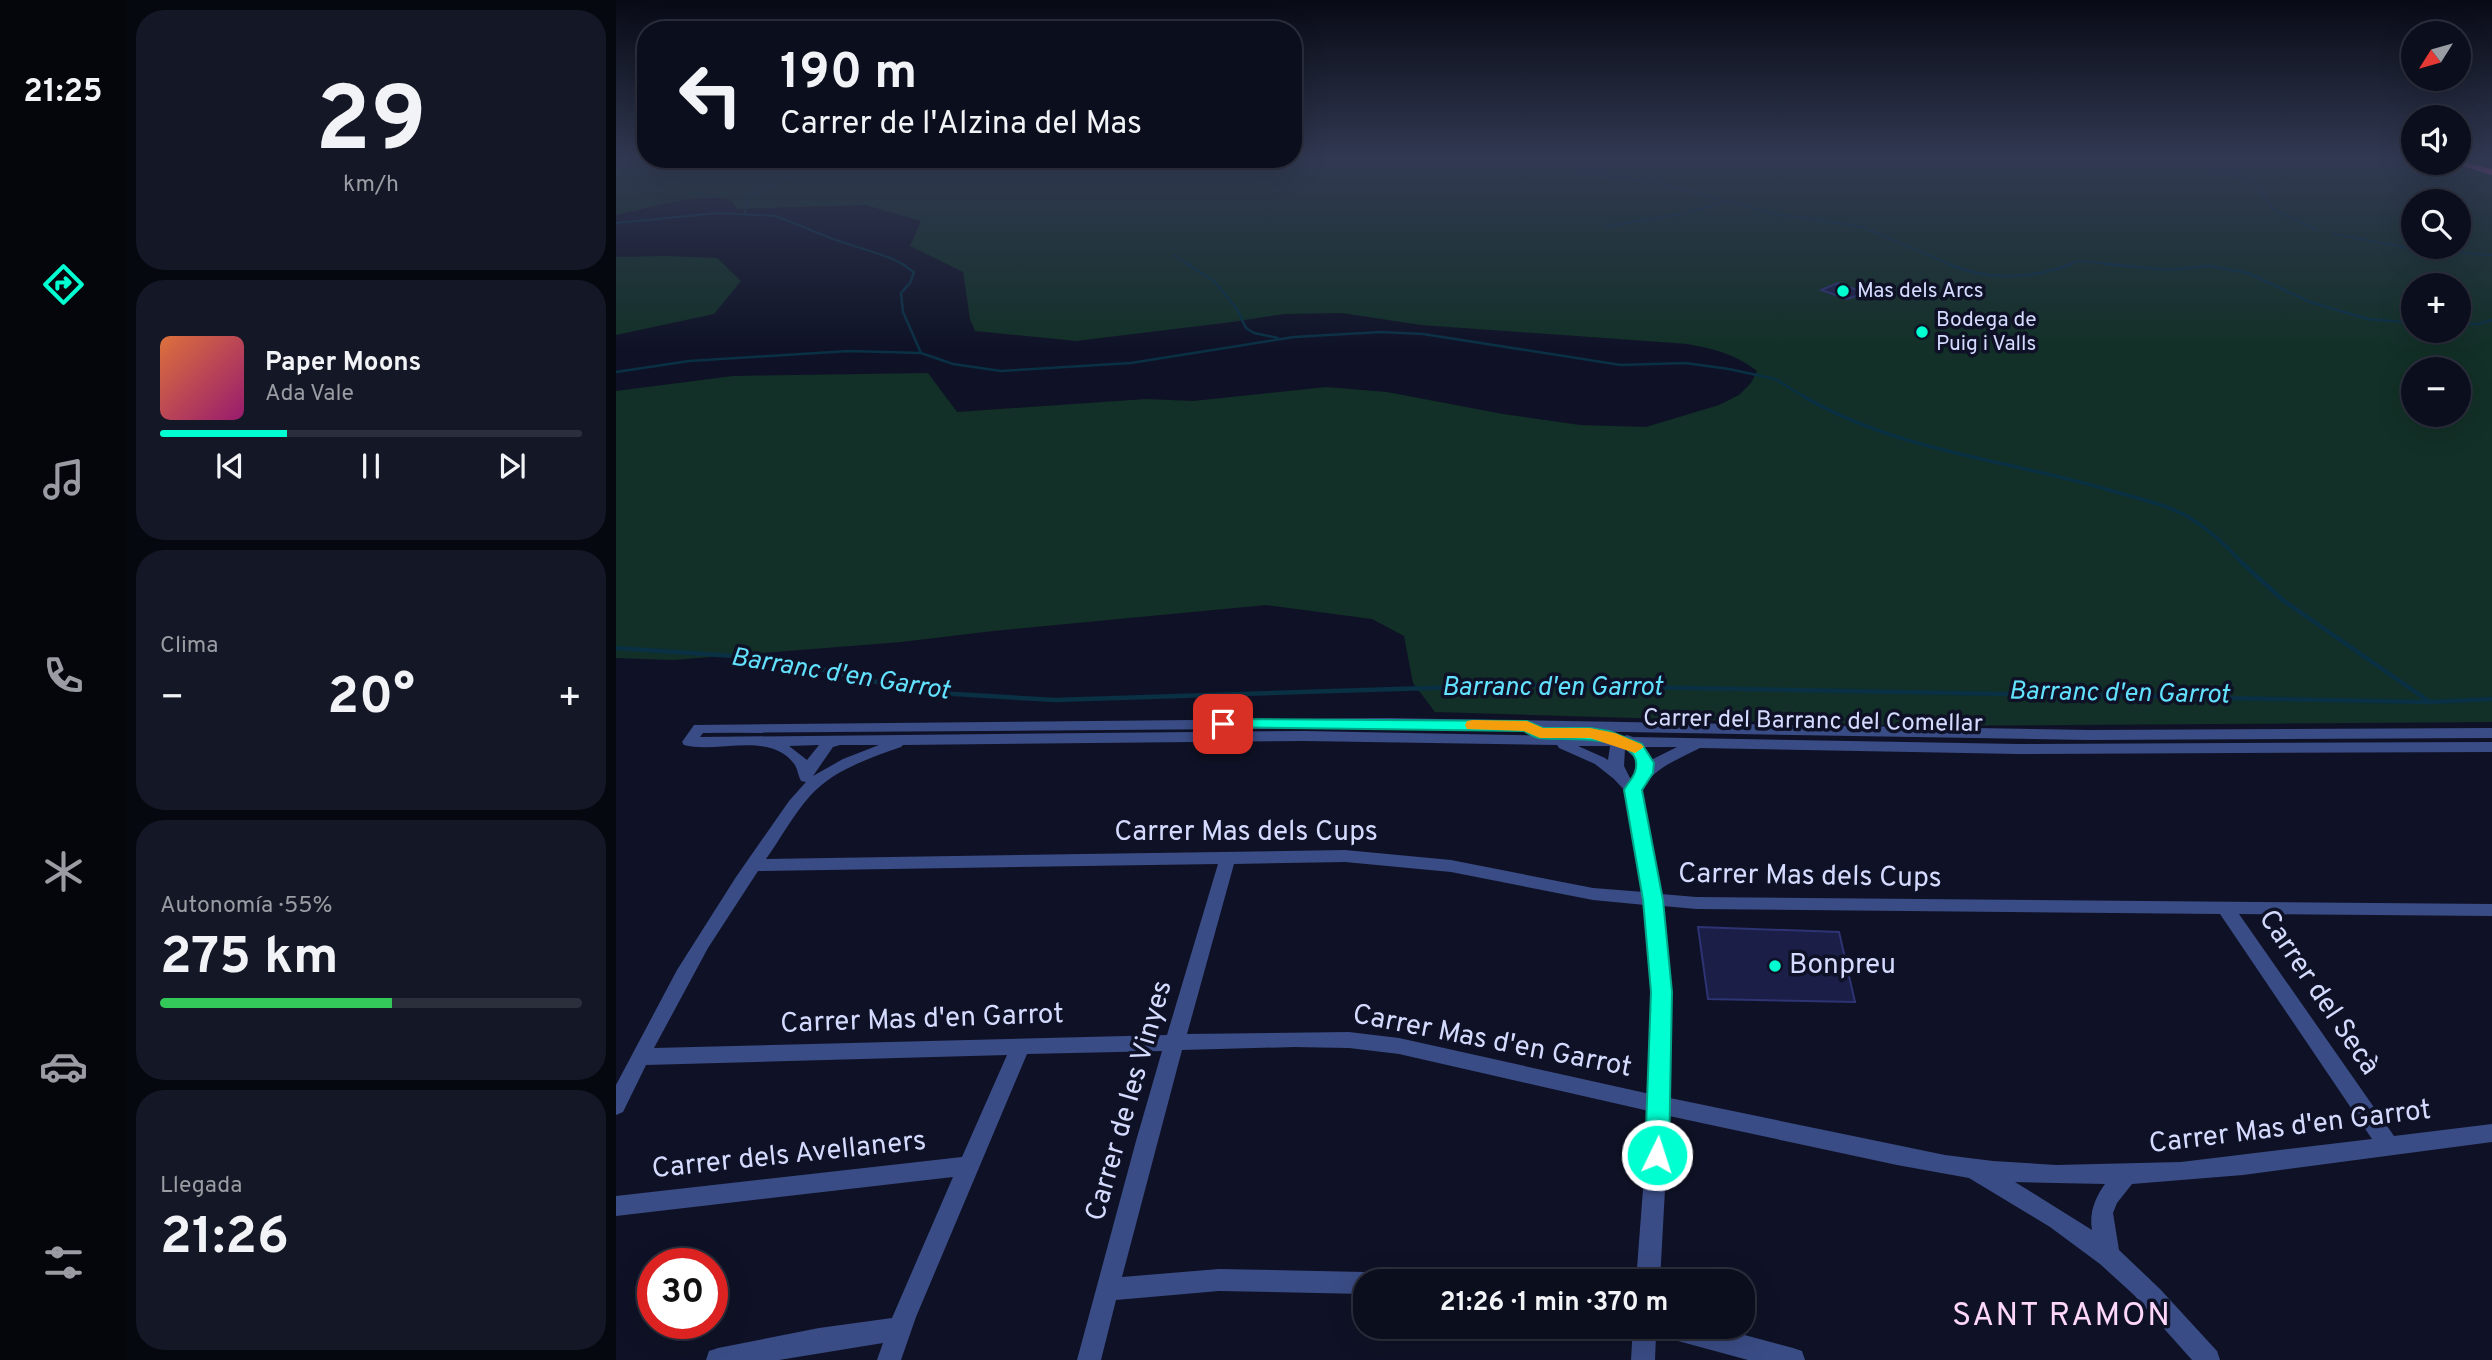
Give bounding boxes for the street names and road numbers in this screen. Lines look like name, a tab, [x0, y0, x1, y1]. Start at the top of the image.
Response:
street label: Carrer del Barranc del Comellar	[1643, 704, 1983, 740]
street label: Carrer Mas dels Cups	[1114, 815, 1378, 851]
street label: Carrer Mas dels Cups	[1678, 857, 1942, 897]
street label: Carrer del Secà	[2249, 903, 2387, 1083]
street label: Carrer de les Vinyes	[1078, 976, 1182, 1226]
street label: Carrer Mas d'en Garrot	[780, 997, 1064, 1043]
street label: Carrer Mas d'en Garrot	[1349, 997, 1635, 1087]
street label: Carrer Mas d'en Garrot	[2147, 1093, 2433, 1163]
street label: Carrer dels Avellaners	[650, 1124, 928, 1188]

